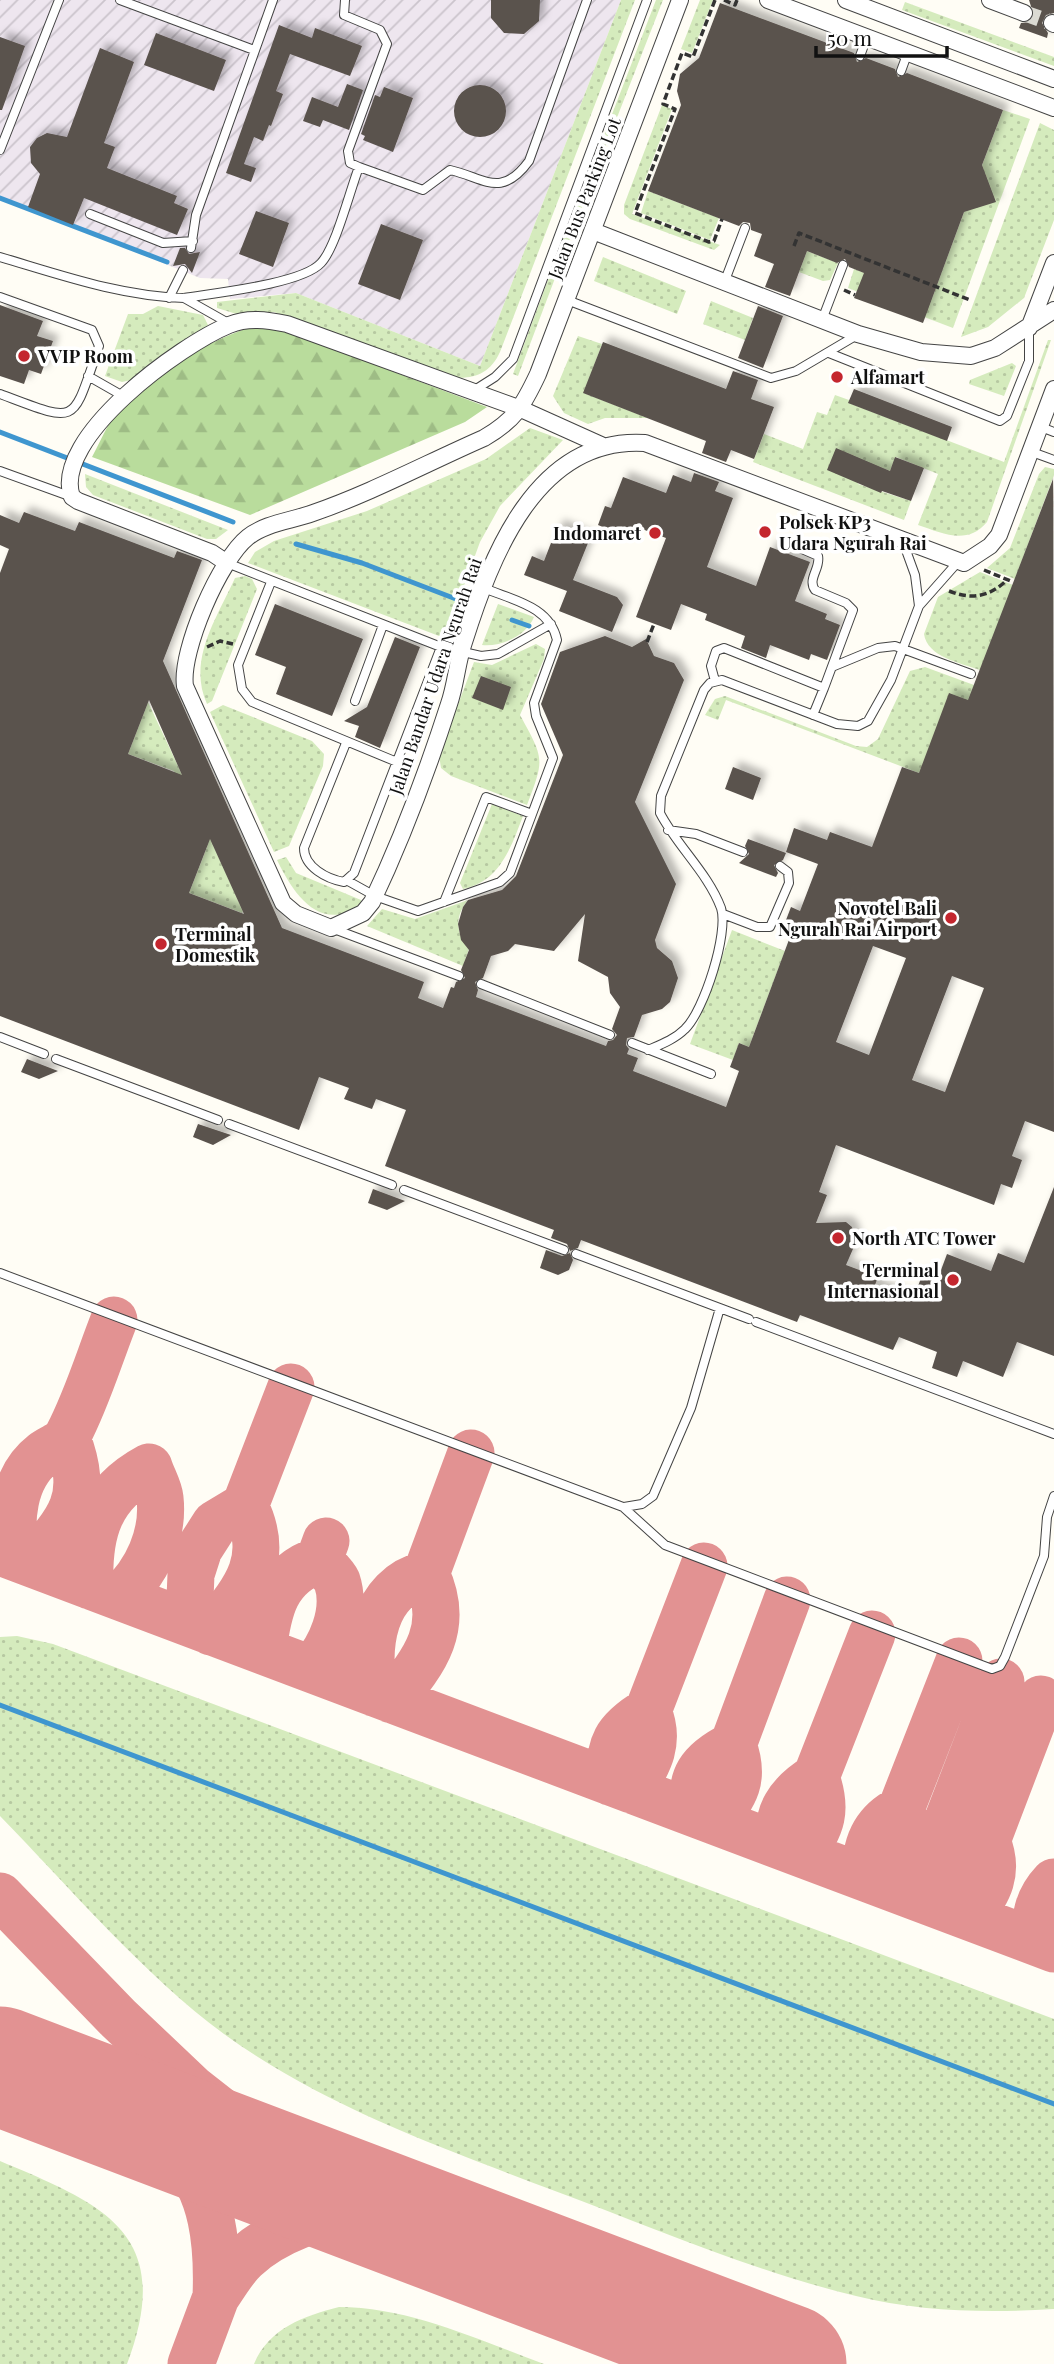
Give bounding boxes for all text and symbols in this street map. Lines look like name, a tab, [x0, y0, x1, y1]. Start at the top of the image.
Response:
scale bar	[816, 14, 947, 58]
text: 50 m	[827, 23, 873, 51]
street label: Jalan Bus Parking Lot	[542, 113, 626, 283]
place label: VVIP Room	[37, 344, 134, 368]
marker: VVIP Room	[16, 348, 32, 364]
place label: Alfamart	[850, 365, 925, 389]
marker: Alfamart	[829, 369, 845, 385]
place label: Polsek KP3 Udara Ngurah Rai	[779, 510, 927, 555]
place label: Indomaret	[553, 521, 642, 545]
marker: Polsek KP3 Udara Ngurah Rai	[757, 524, 773, 540]
marker: Indomaret	[647, 525, 663, 541]
street label: Jalan Bandar Udara Ngurah Rai	[383, 554, 487, 799]
place label: Novotel Bali Ngurah Rai Airport	[778, 896, 938, 941]
marker: Novotel Bali Ngurah Rai Airport	[943, 910, 959, 926]
place label: Terminal Domestik	[175, 922, 256, 967]
marker: Terminal Domestik	[153, 936, 169, 952]
place label: North ATC Tower	[852, 1226, 996, 1250]
marker: North ATC Tower	[830, 1230, 846, 1246]
place label: Terminal Internasional	[827, 1258, 939, 1303]
marker: Terminal Internasional	[945, 1272, 961, 1288]

